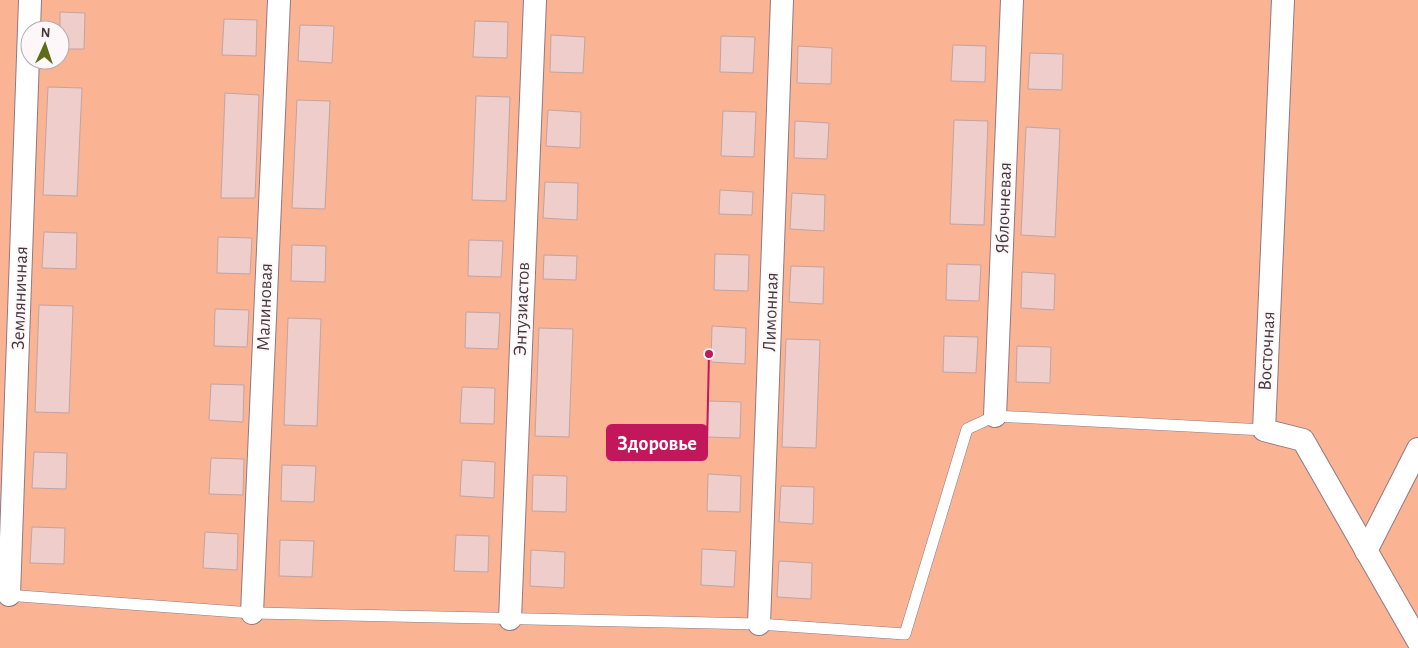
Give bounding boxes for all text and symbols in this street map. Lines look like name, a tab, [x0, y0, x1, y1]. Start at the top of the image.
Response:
north arrow	[20, 20, 70, 70]
text: N	[40, 26, 51, 40]
street label: Яблочневая	[993, 162, 1015, 254]
street label: Земляничная	[9, 246, 31, 350]
street label: Энтузиастов	[511, 261, 533, 356]
street label: Малиновая	[254, 263, 276, 351]
street label: Лимонная	[760, 272, 782, 352]
street label: Восточная	[1255, 311, 1279, 391]
callout: Здоровье	[607, 425, 707, 460]
text: Здоровье	[617, 434, 697, 454]

